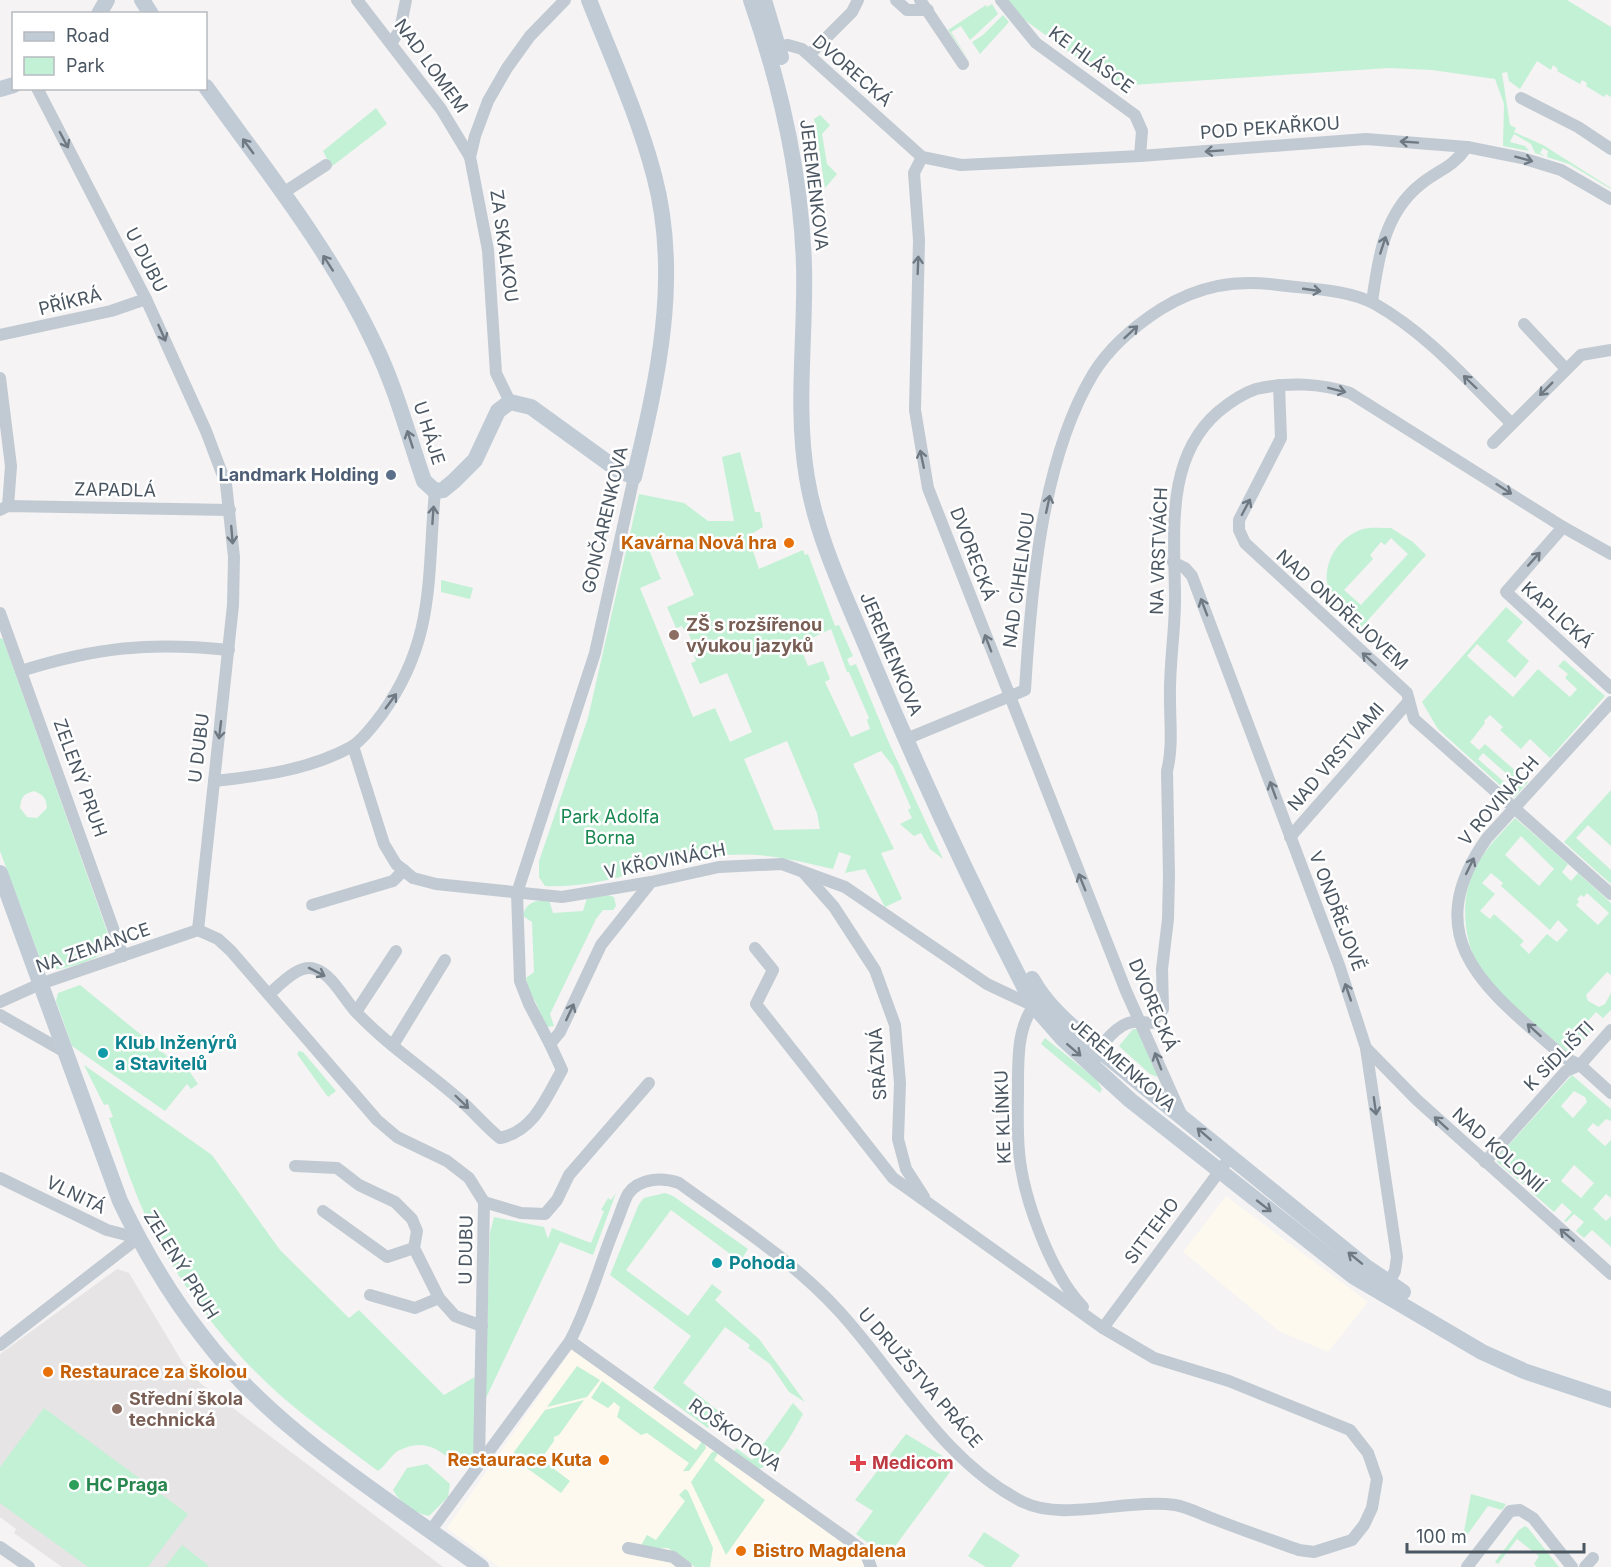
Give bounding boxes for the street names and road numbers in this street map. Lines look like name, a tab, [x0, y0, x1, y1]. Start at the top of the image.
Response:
street label: NAD LOMEM	[390, 15, 472, 117]
street label: KE HLÁSCE	[1045, 21, 1138, 97]
street label: DVORECKÁ	[808, 30, 897, 111]
street label: POD PEKAŘKOU	[1199, 111, 1341, 143]
street label: JEREMENKOVA	[796, 118, 833, 252]
street label: ZA SKALKOU	[486, 188, 523, 304]
street label: U DUBU	[121, 224, 172, 296]
street label: PŘÍKRÁ	[36, 283, 103, 319]
street label: U HÁJE	[409, 398, 451, 467]
street label: GONČARENKOVA	[576, 444, 632, 595]
street label: ZAPADLÁ	[74, 477, 156, 501]
street label: NA VRSTVÁCH	[1145, 487, 1171, 615]
street label: DVORECKÁ	[946, 504, 1002, 603]
street label: NAD CIHELNOU	[999, 511, 1038, 649]
street label: NAD ONDŘEJOVEM	[1272, 544, 1413, 674]
street label: KAPLICKÁ	[1517, 576, 1598, 652]
street label: JEREMENKOVA	[856, 589, 927, 719]
street label: NAD VRSTVAMI	[1283, 698, 1388, 815]
street label: U DUBU	[184, 712, 213, 784]
street label: ZELENÝ PRUH	[49, 716, 112, 840]
street label: V ROVINÁCH	[1453, 751, 1543, 850]
street label: V KŘOVINÁCH	[602, 837, 728, 883]
street label: V ONDŘEJOVĚ	[1305, 847, 1371, 974]
street label: NA ZEMANCE	[33, 918, 153, 977]
street label: DVORECKÁ	[1125, 955, 1183, 1054]
street label: JEREMENKOVA	[1066, 1013, 1180, 1116]
street label: K SÍDLIŠTI	[1519, 1016, 1598, 1095]
street label: SRÁZNÁ	[863, 1027, 891, 1101]
street label: KE KLÍNKU	[989, 1070, 1015, 1164]
street label: NAD KOLONIÍ	[1448, 1102, 1549, 1196]
street label: VLNITÁ	[43, 1170, 110, 1218]
street label: SITTEHO	[1120, 1193, 1183, 1268]
street label: ZELENÝ PRUH	[140, 1206, 224, 1323]
street label: U DUBU	[454, 1215, 477, 1285]
street label: U DRUŽSTVA PRÁCE	[854, 1303, 988, 1452]
street label: ROŠKOTOVA	[685, 1393, 786, 1475]

